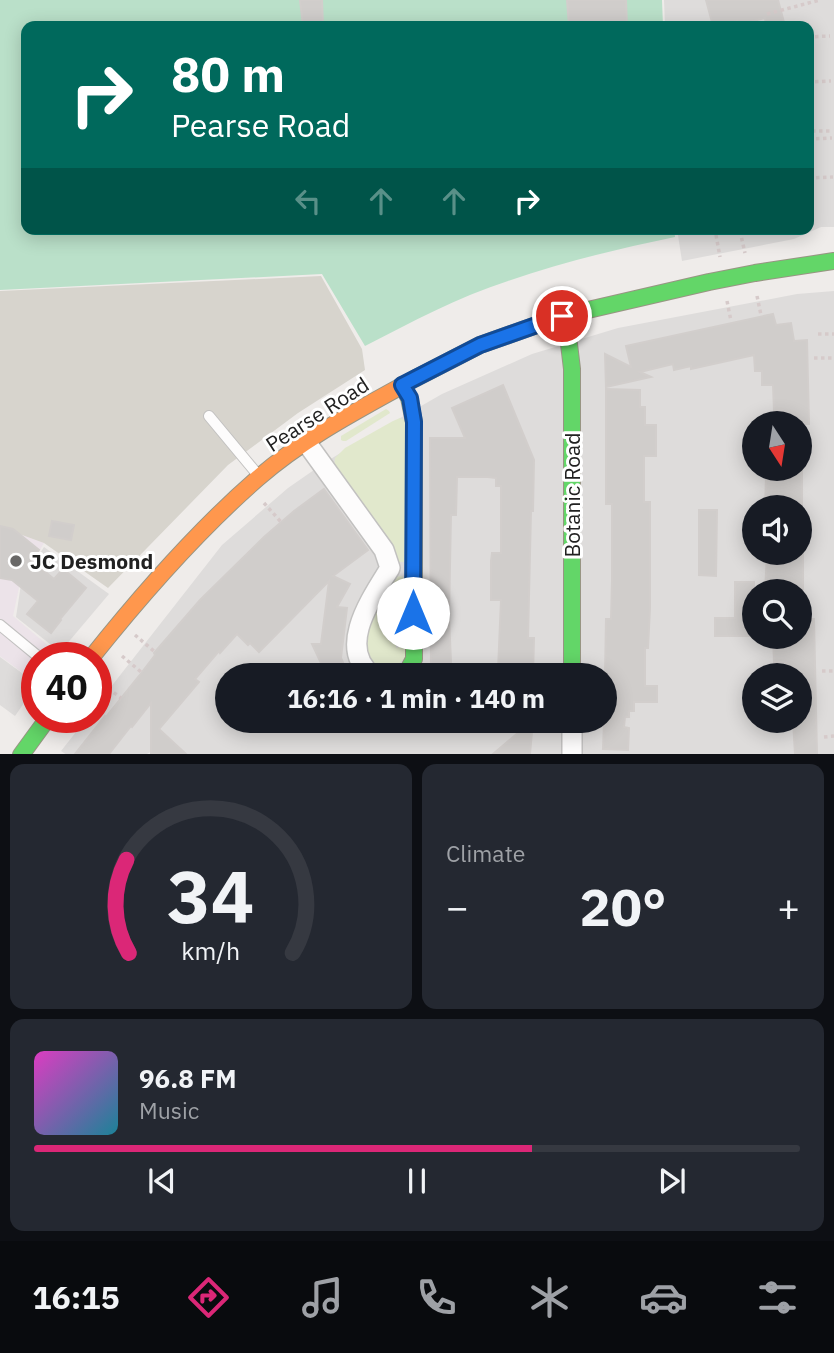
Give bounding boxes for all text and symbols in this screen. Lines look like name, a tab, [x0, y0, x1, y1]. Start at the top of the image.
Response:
text: 80 m	[171, 42, 285, 105]
icon: right	[56, 49, 147, 140]
text: Pearse Road	[171, 104, 350, 146]
icon: left	[289, 182, 327, 220]
icon: ahead	[362, 182, 400, 220]
icon: ahead	[435, 182, 473, 220]
icon: right	[508, 182, 546, 220]
pin	[532, 286, 592, 346]
icon: arrive	[543, 297, 581, 335]
street label: Pearse Road	[260, 370, 374, 458]
north arrow	[742, 411, 812, 481]
map controls	[742, 411, 812, 733]
street label: Botanic Road	[558, 432, 586, 558]
button: sound	[742, 495, 812, 565]
place label: JC Desmond	[30, 547, 153, 575]
marker: JC Desmond	[8, 553, 24, 569]
position arrow	[376, 576, 450, 650]
button: search	[742, 579, 812, 649]
speed limit sign: 40	[21, 642, 112, 733]
button: layers	[742, 663, 812, 733]
text: 16:16 · 1 min · 140 m	[287, 681, 545, 715]
text: Climate	[446, 838, 525, 868]
text: 34	[167, 848, 255, 943]
text: 20°	[580, 873, 666, 940]
text: −	[446, 882, 469, 931]
text: +	[777, 882, 800, 931]
text: km/h	[182, 933, 240, 966]
text: 96.8 FM	[139, 1061, 237, 1095]
text: Music	[139, 1095, 199, 1125]
icon: previous	[143, 1162, 181, 1200]
icon: pause	[398, 1162, 436, 1200]
icon: next	[653, 1162, 691, 1200]
icon: directions	[184, 1273, 233, 1322]
icon: music	[298, 1273, 347, 1322]
icon: phone	[412, 1273, 461, 1322]
icon: climate	[525, 1273, 574, 1322]
icon: car	[639, 1273, 688, 1322]
icon: filters	[753, 1273, 802, 1322]
text: 16:15	[32, 1276, 120, 1318]

